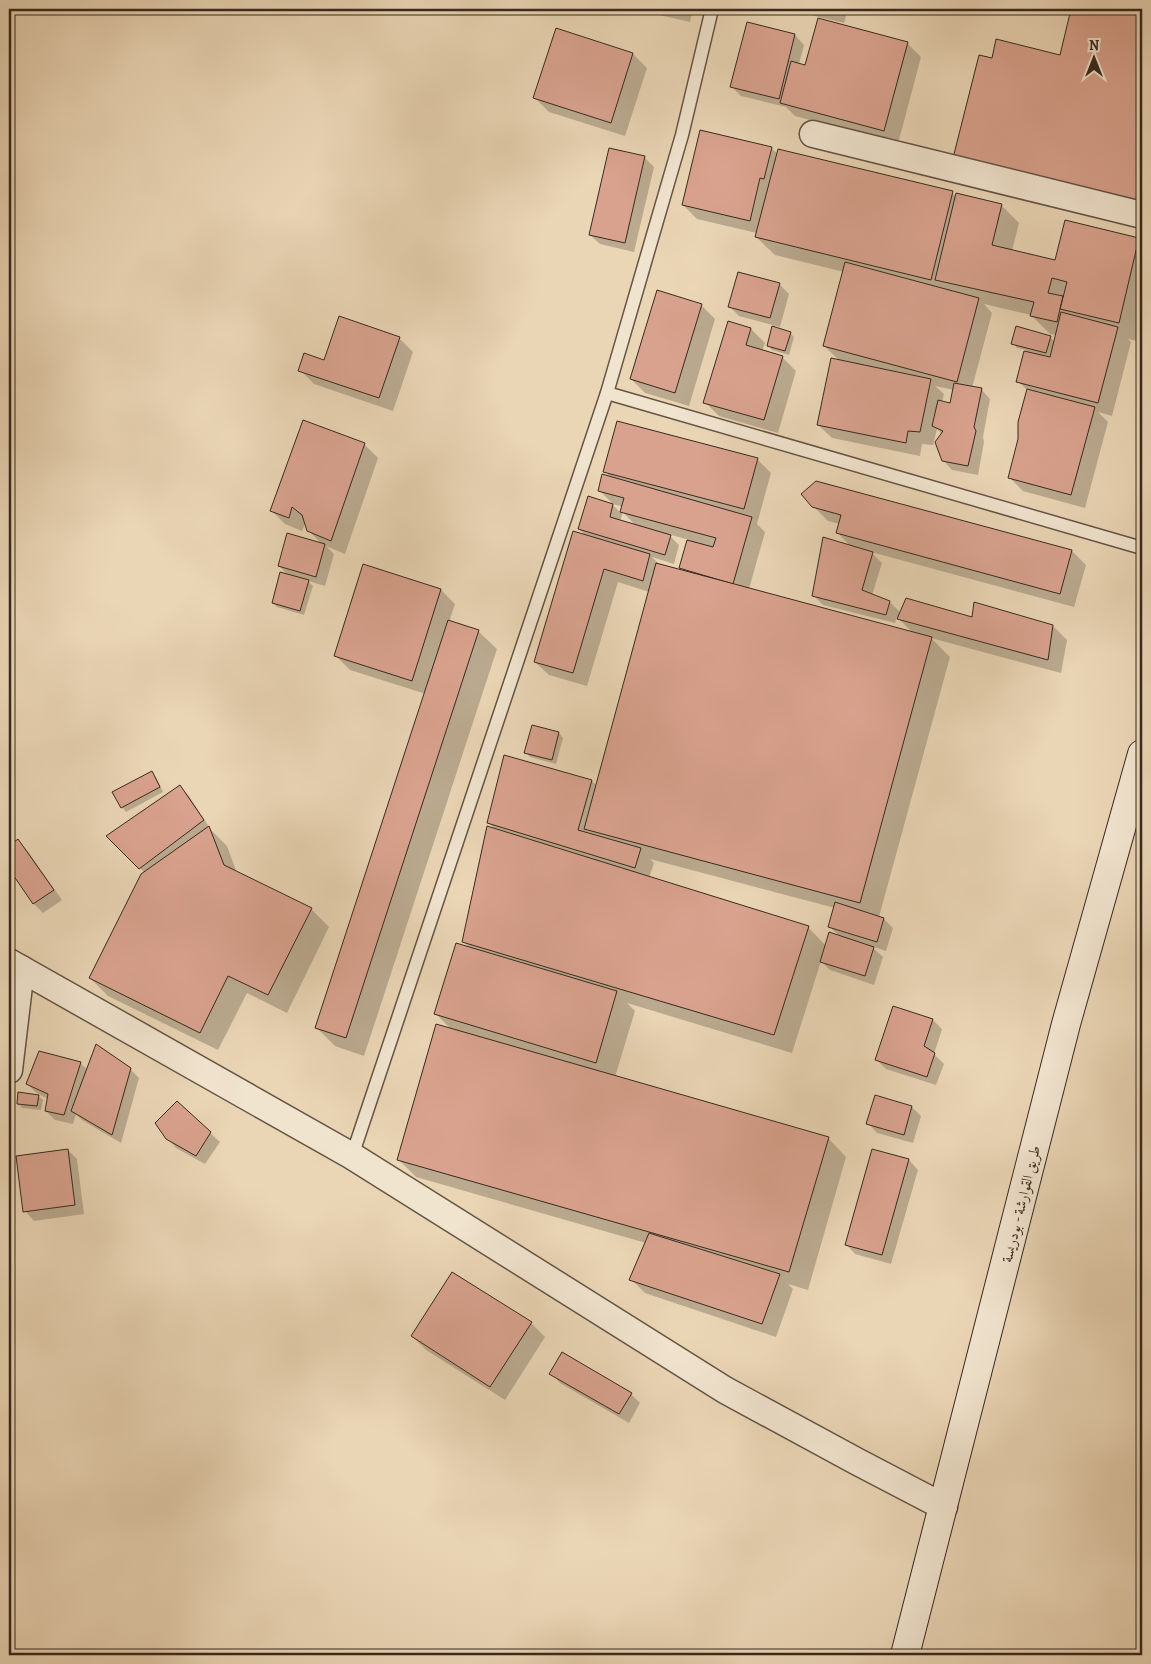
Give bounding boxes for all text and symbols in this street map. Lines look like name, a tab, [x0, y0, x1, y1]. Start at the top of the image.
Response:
north arrow	[1068, 32, 1118, 82]
text: N	[1089, 36, 1099, 55]
street label: طريق القوارشة - بودريسة	[997, 1143, 1045, 1265]

